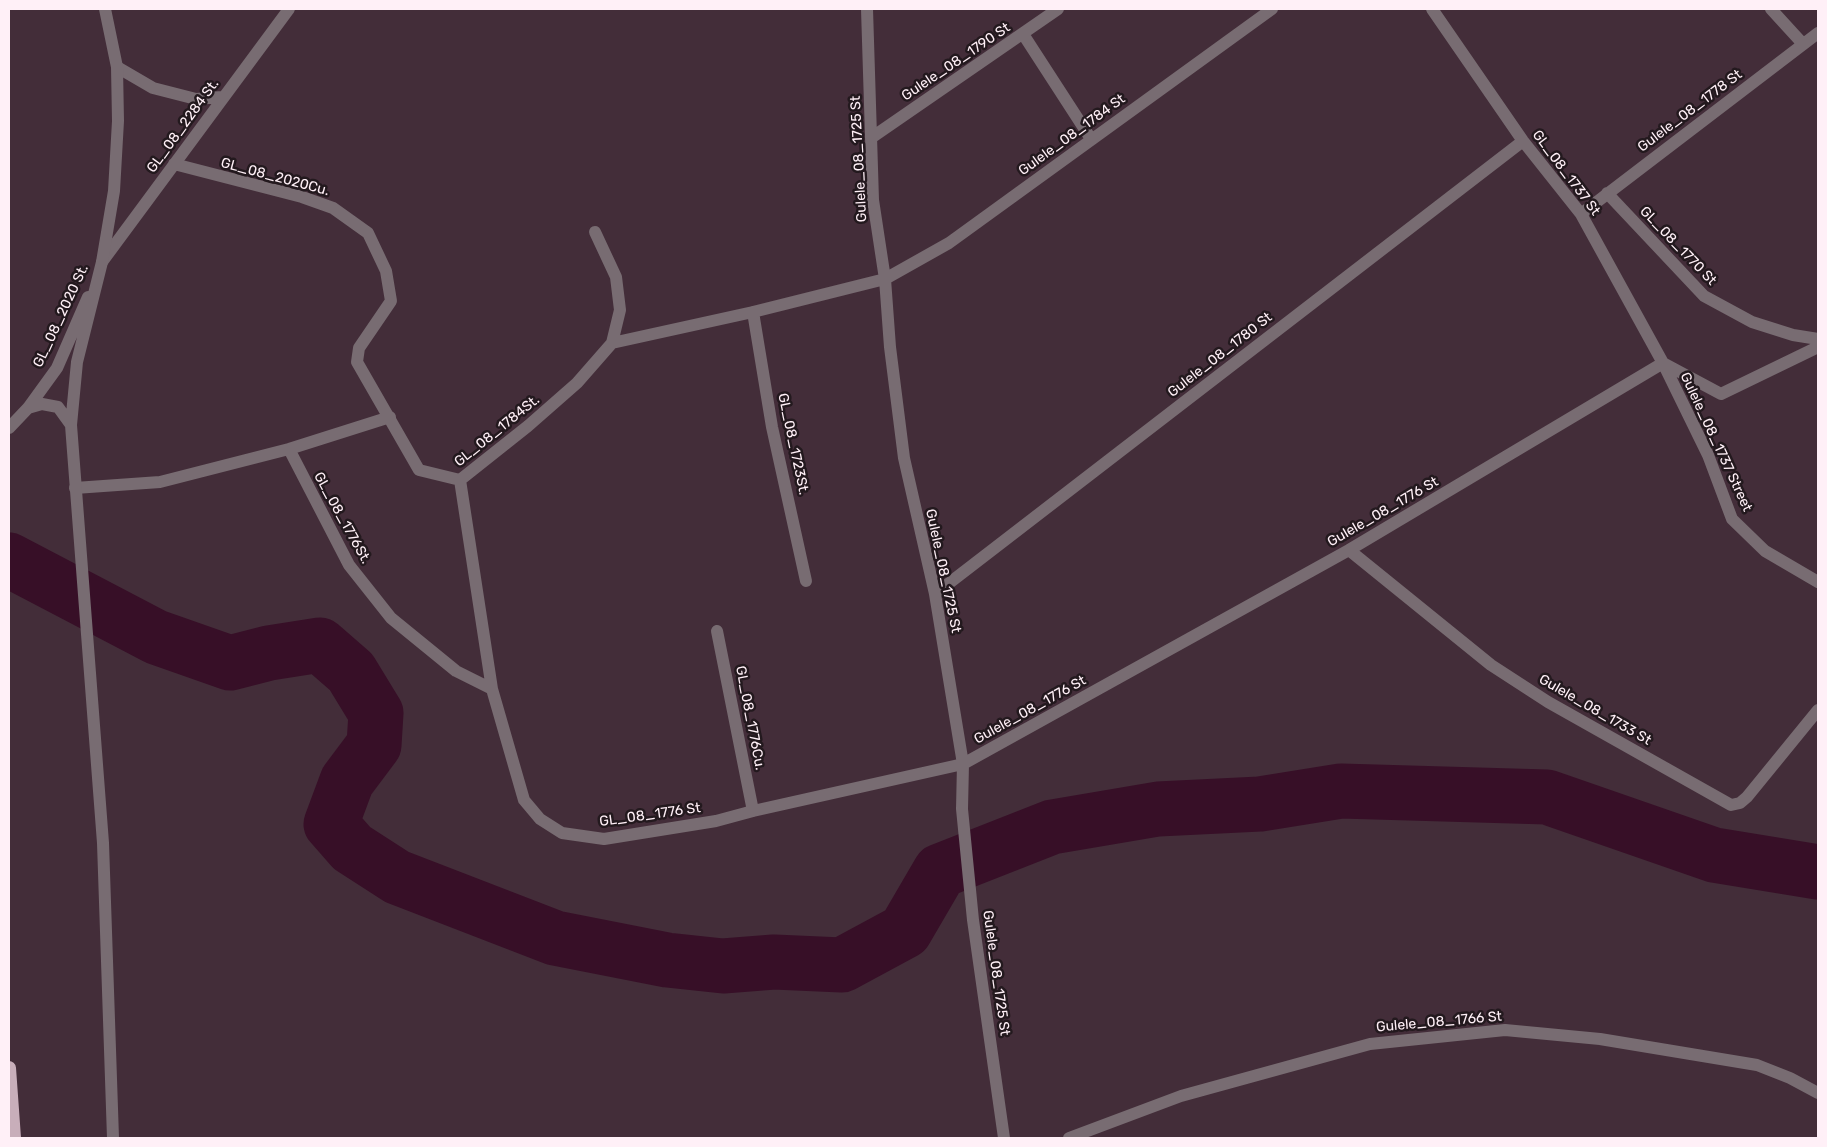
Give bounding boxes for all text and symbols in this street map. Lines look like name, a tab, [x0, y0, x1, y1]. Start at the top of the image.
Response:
street label: Gulele_08_1790 St	[899, 19, 1013, 105]
street label: Gulele_08_1778 St	[1635, 66, 1745, 156]
street label: GL_08_2284 St.	[143, 76, 223, 176]
street label: Gulele_08_1784 St	[1015, 91, 1129, 179]
street label: Gulele_08_1725 St	[847, 95, 871, 223]
street label: GL_08_1737 St	[1528, 127, 1604, 219]
street label: GL_08_2020Cu.	[219, 154, 331, 200]
street label: GL_08_1770 St	[1636, 203, 1720, 289]
street label: GL_08_2020 St.	[30, 262, 92, 370]
street label: Gulele_08_1780 St	[1164, 309, 1276, 401]
street label: Gulele_08_1737 Street	[1676, 370, 1756, 514]
street label: GL_08_1784St.	[451, 392, 543, 470]
street label: GL_08_1723St.	[774, 392, 812, 496]
street label: GL_08_1776St.	[310, 469, 374, 567]
street label: Gulele_08_1776 St	[1325, 473, 1441, 551]
street label: Gulele_08_1725 St	[922, 507, 964, 635]
street label: GL_08_1776Cu.	[732, 664, 768, 772]
street label: Gulele_08_1733 St	[1536, 671, 1654, 749]
street label: Gulele_08_1776 St	[971, 672, 1089, 748]
street label: GL_08_1776 St	[598, 800, 702, 830]
street label: Gulele_08_1725 St	[979, 909, 1013, 1037]
street label: Gulele_08_1766 St	[1375, 1008, 1503, 1036]

